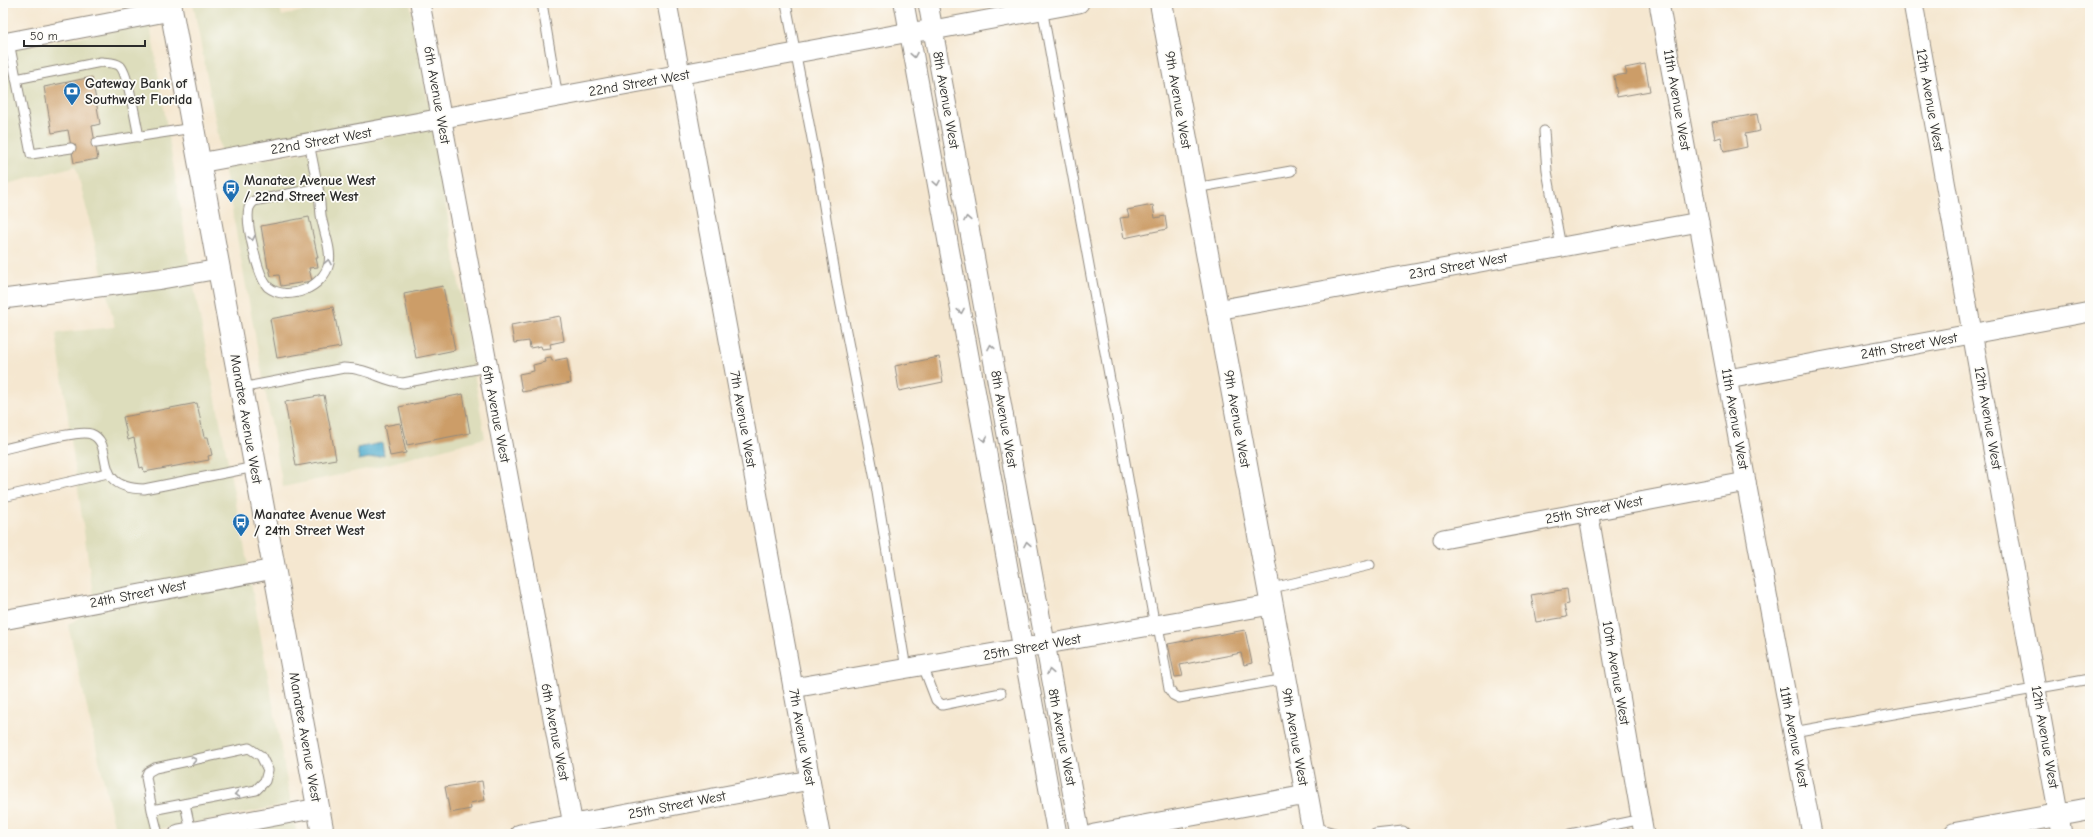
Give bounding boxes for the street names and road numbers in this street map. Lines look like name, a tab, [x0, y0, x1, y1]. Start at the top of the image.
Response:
street label: 6th Avenue West	[420, 45, 454, 146]
street label: 12th Avenue West	[1913, 47, 1948, 154]
street label: 11th Avenue West	[1660, 48, 1694, 153]
street label: 8th Avenue West	[929, 50, 963, 151]
street label: 9th Avenue West	[1161, 50, 1195, 151]
street label: 22nd Street West	[587, 66, 692, 100]
street label: 22nd Street West	[269, 124, 374, 158]
street label: 23rd Street West	[1408, 249, 1509, 283]
street label: 24th Street West	[1859, 329, 1960, 363]
street label: Manatee Avenue West	[226, 353, 266, 486]
street label: 6th Avenue West	[478, 364, 514, 465]
street label: 12th Avenue West	[1971, 365, 2006, 472]
street label: 11th Avenue West	[1718, 367, 1752, 472]
street label: 7th Avenue West	[726, 369, 760, 470]
street label: 8th Avenue West	[987, 369, 1021, 470]
street label: 9th Avenue West	[1220, 369, 1254, 470]
street label: 25th Street West	[1544, 492, 1645, 528]
street label: 24th Street West	[88, 576, 189, 612]
street label: 10th Avenue West	[1598, 620, 1634, 727]
street label: 25th Street West	[982, 630, 1083, 664]
street label: Manatee Avenue West	[285, 671, 325, 804]
street label: 6th Avenue West	[537, 682, 573, 783]
street label: 12th Avenue West	[2028, 684, 2063, 791]
street label: 11th Avenue West	[1776, 685, 1812, 790]
street label: 7th Avenue West	[785, 687, 819, 788]
street label: 8th Avenue West	[1044, 687, 1080, 788]
street label: 9th Avenue West	[1278, 687, 1312, 788]
street label: 25th Street West	[627, 787, 728, 823]

